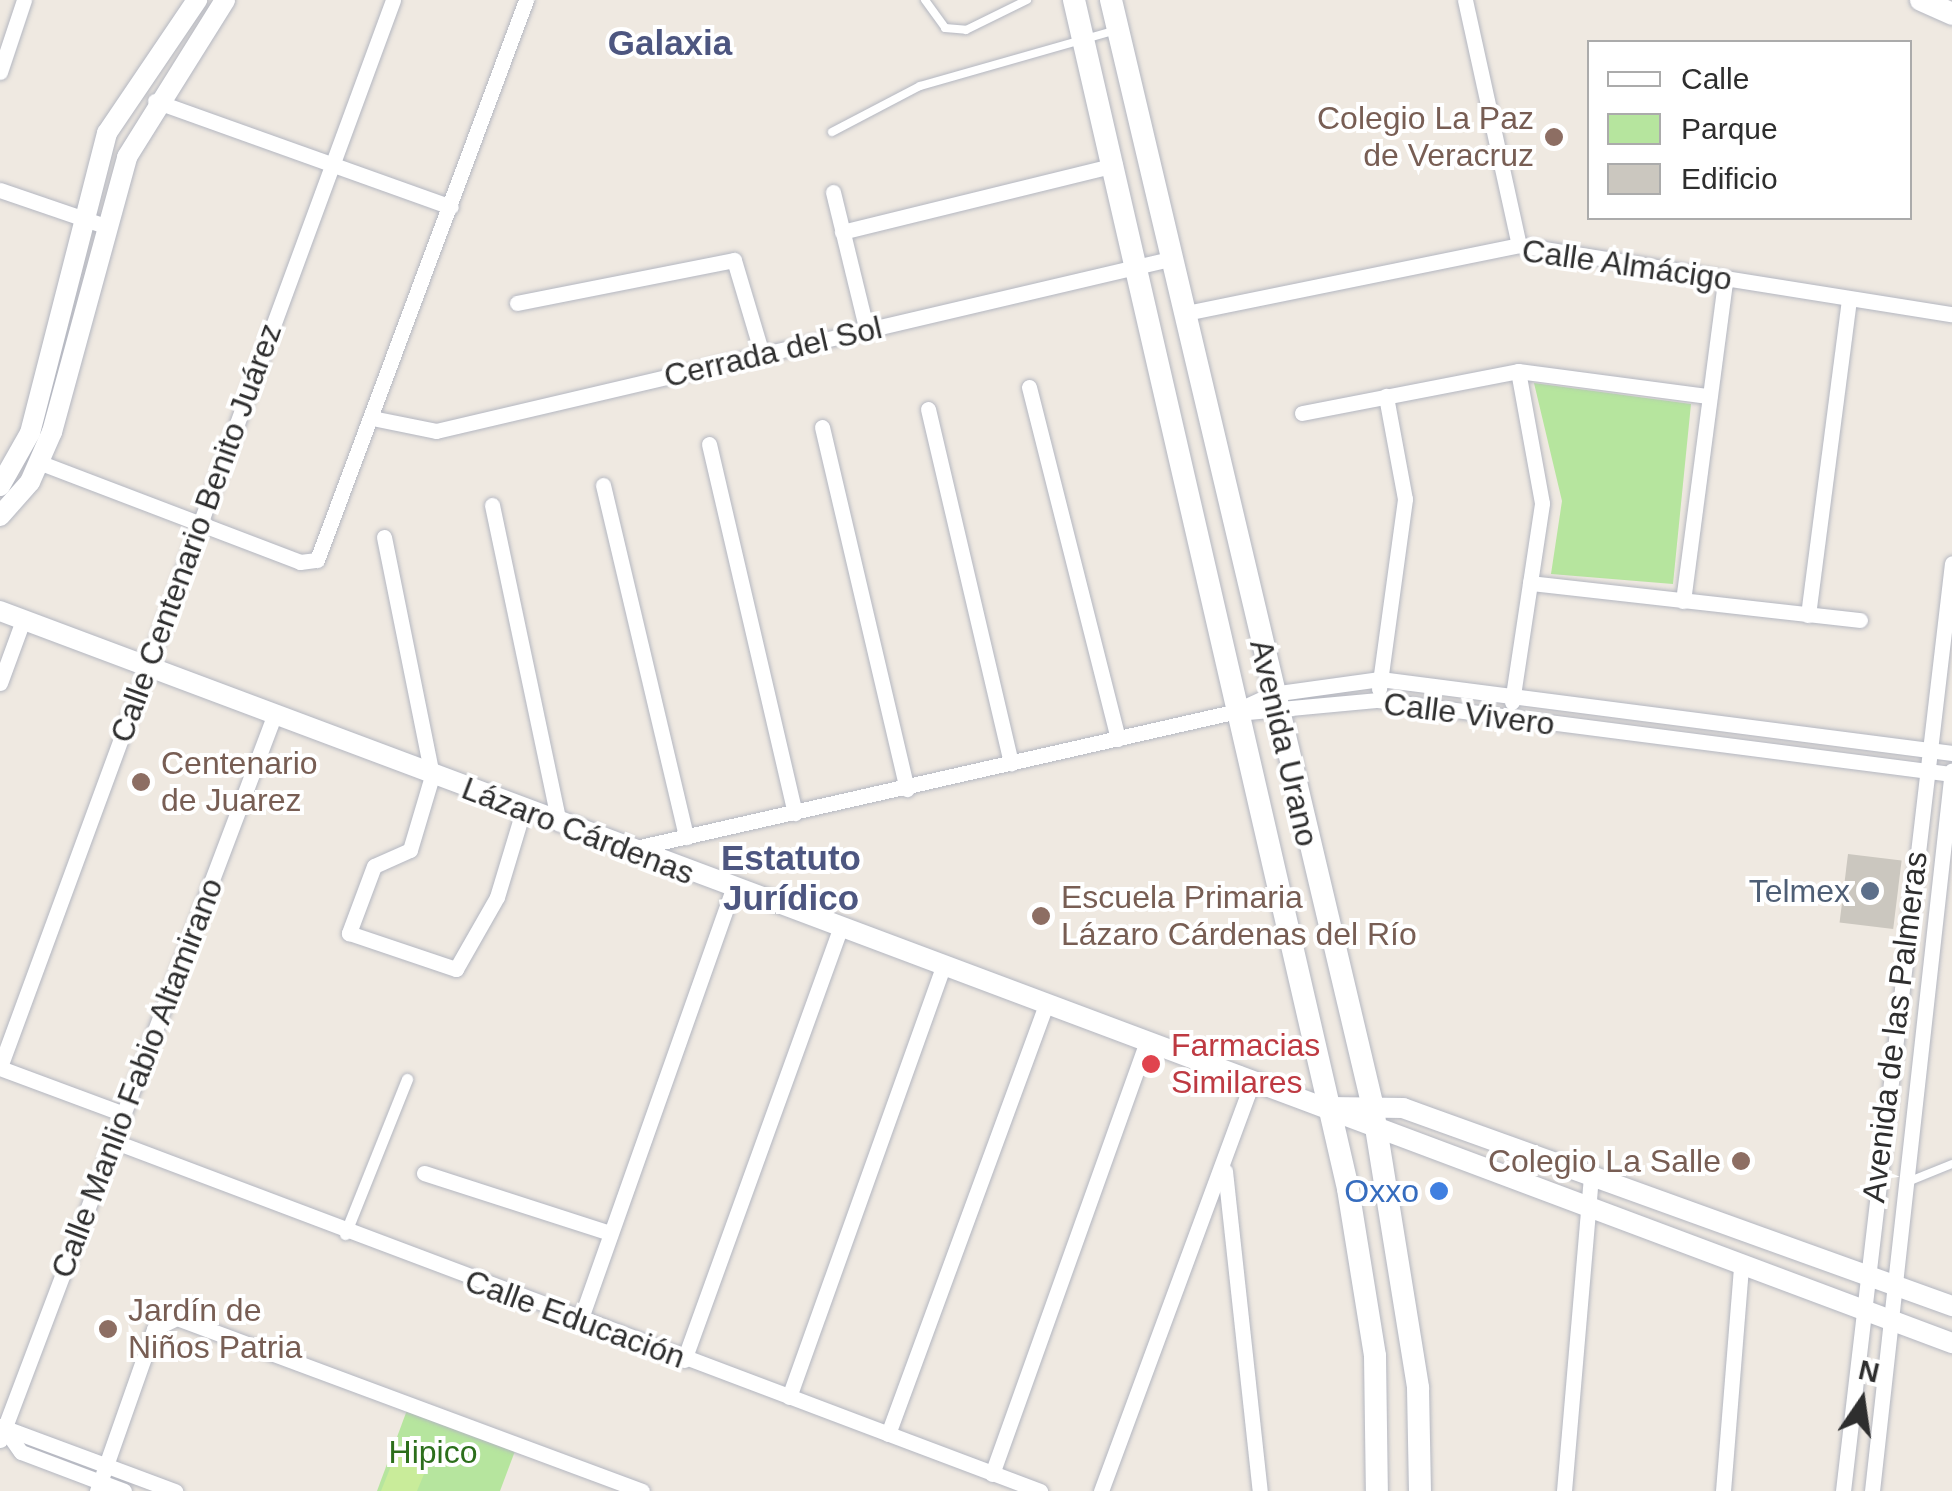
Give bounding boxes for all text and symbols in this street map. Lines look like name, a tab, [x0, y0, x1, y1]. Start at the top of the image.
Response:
district label: Galaxia	[608, 22, 732, 64]
legend	[1587, 40, 1912, 220]
text: Calle	[1681, 62, 1749, 95]
place label: Colegio La Paz de Veracruz	[1317, 100, 1534, 175]
text: Parque	[1681, 112, 1778, 145]
marker: Colegio La Paz de Veracruz	[1543, 126, 1565, 148]
text: Edificio	[1681, 162, 1778, 195]
street label: Calle Almácigo	[1519, 231, 1735, 299]
street label: Cerrada del Sol	[660, 308, 886, 396]
street label: Calle Centenario Benito Juárez	[102, 318, 290, 748]
street label: Avenida Urano	[1242, 636, 1326, 850]
street label: Calle Vivero	[1381, 684, 1557, 744]
place label: Centenario de Juarez	[161, 745, 318, 820]
street label: Lázaro Cárdenas	[457, 769, 699, 893]
marker: Centenario de Juarez	[130, 771, 152, 793]
district label: Estatuto Jurídico	[721, 837, 861, 919]
street label: Avenida de las Palmeras	[1854, 849, 1936, 1205]
street label: Calle Manlio Fabio Altamirano	[43, 872, 231, 1284]
place label: Telmex	[1749, 872, 1850, 910]
place label: Escuela Primaria Lázaro Cárdenas del Río	[1061, 879, 1417, 954]
marker: Telmex	[1859, 880, 1881, 902]
marker: Escuela Primaria Lázaro Cárdenas del Río	[1030, 905, 1052, 927]
place label: Farmacias Similares	[1171, 1027, 1320, 1102]
marker: Farmacias Similares	[1140, 1053, 1162, 1075]
place label: Colegio La Salle	[1488, 1142, 1721, 1180]
marker: Colegio La Salle	[1730, 1150, 1752, 1172]
place label: Oxxo	[1344, 1172, 1419, 1210]
marker: Oxxo	[1428, 1180, 1450, 1202]
street label: Calle Educación	[460, 1261, 690, 1377]
place label: Jardín de Niños Patria	[128, 1292, 302, 1367]
marker: Jardín de Niños Patria	[97, 1318, 119, 1340]
north arrow	[1812, 1351, 1912, 1451]
text: N	[1856, 1354, 1882, 1389]
park label: Hipico	[389, 1433, 477, 1471]

